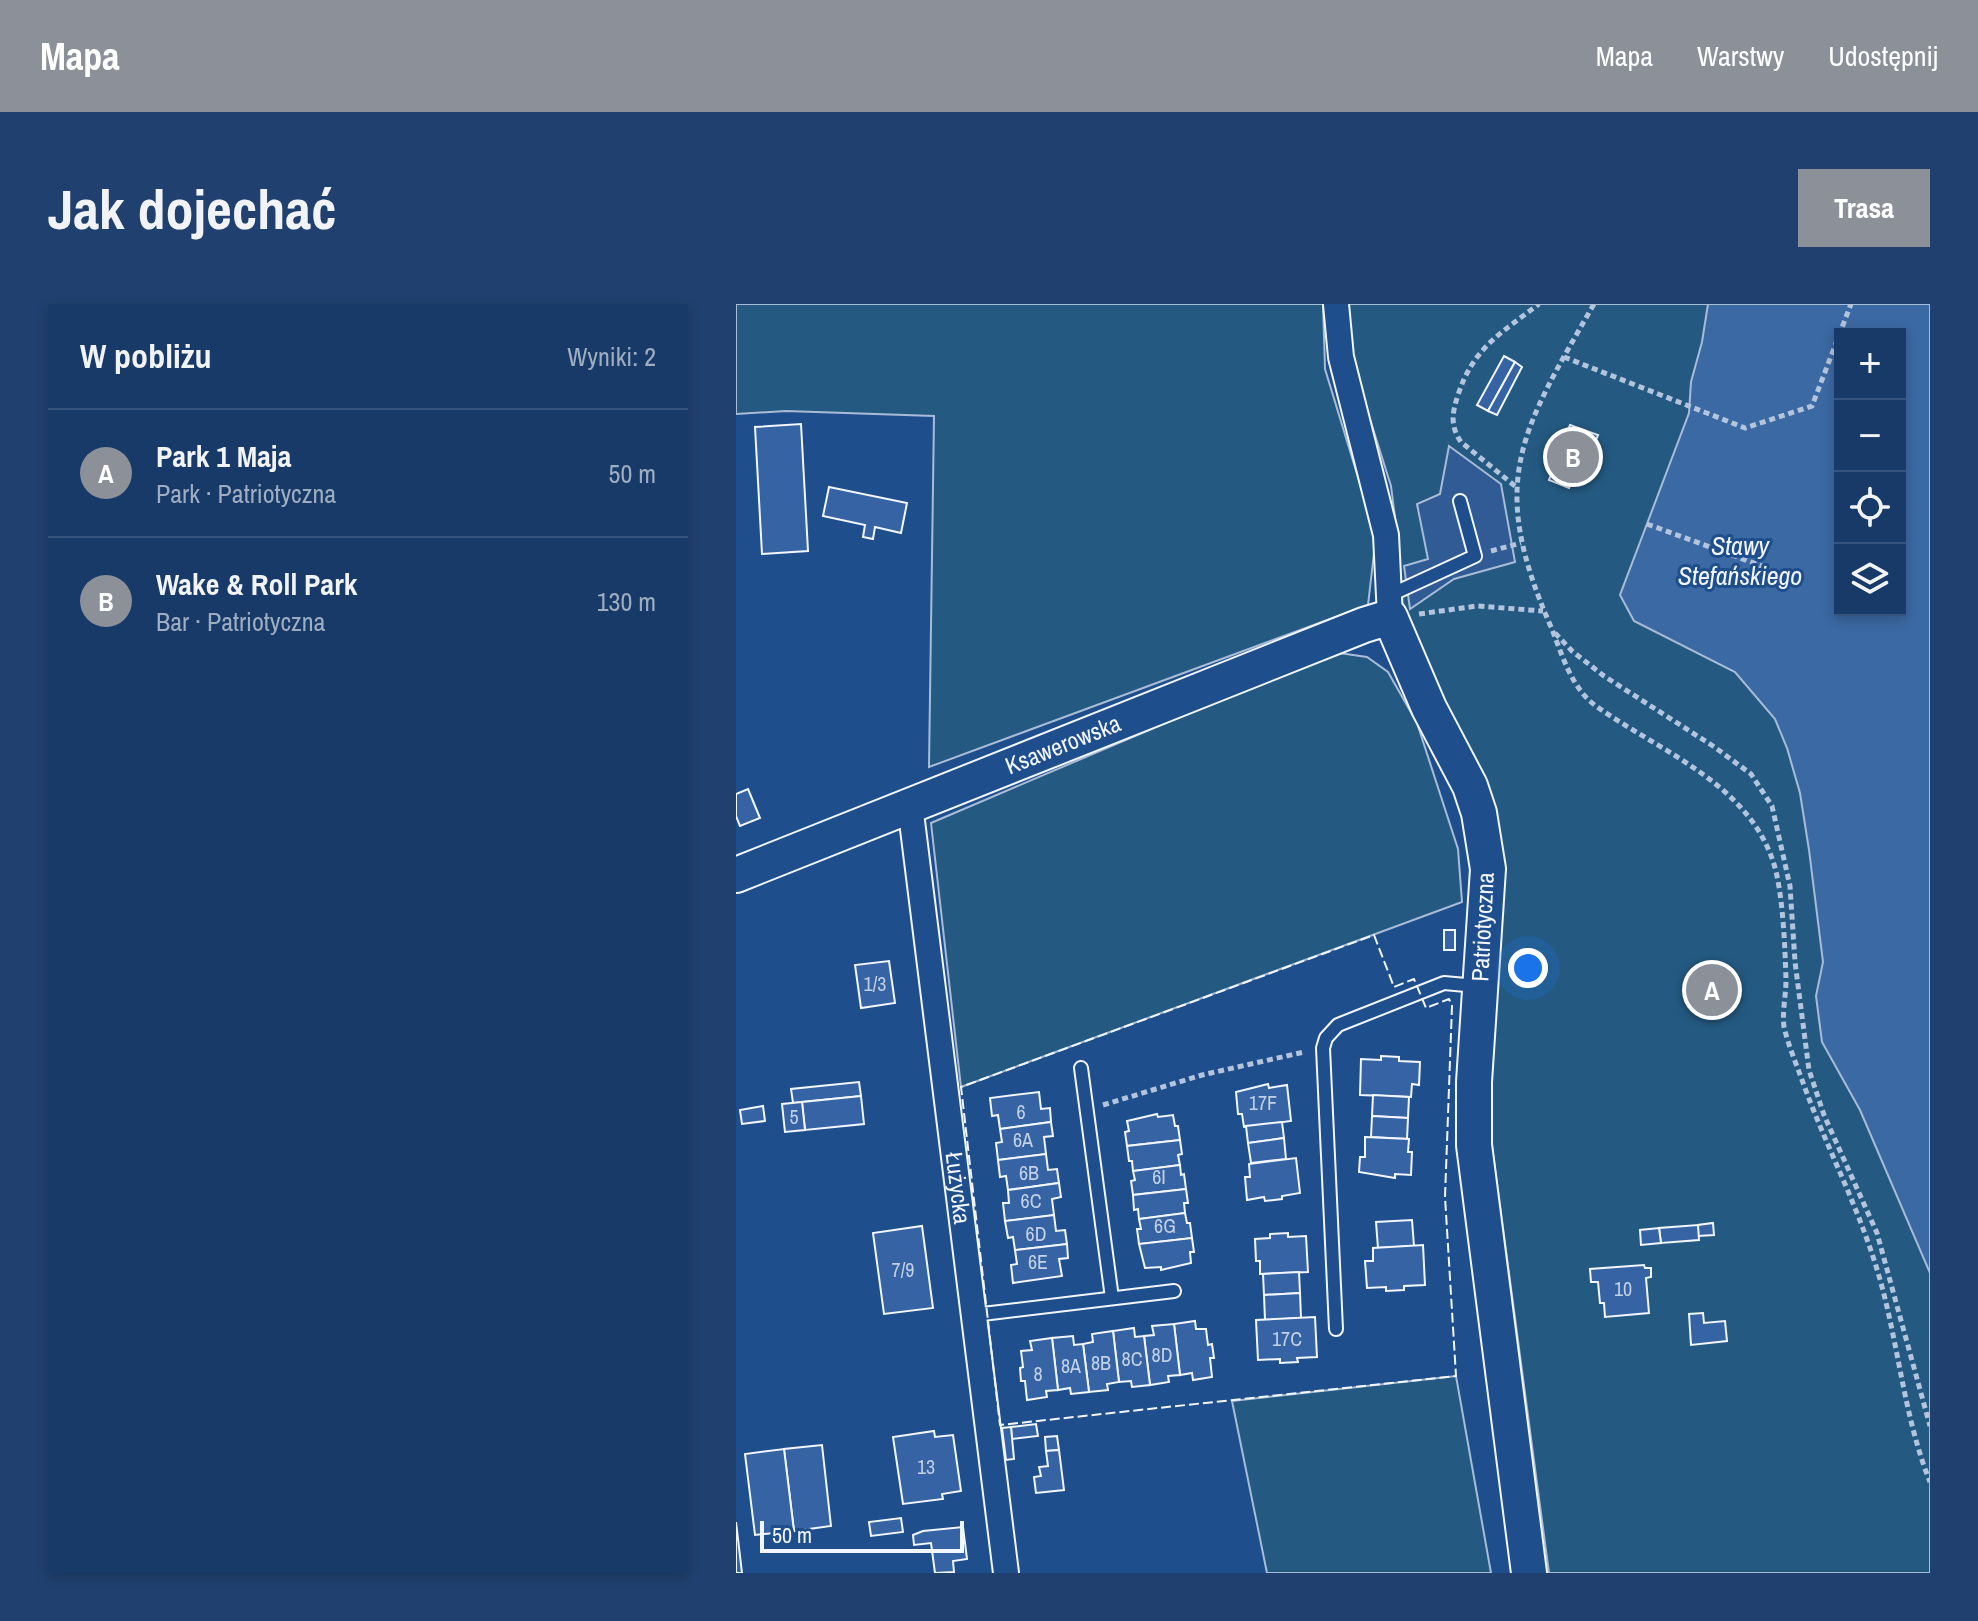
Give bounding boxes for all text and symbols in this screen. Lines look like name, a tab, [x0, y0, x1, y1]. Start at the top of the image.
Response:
text: Mapa	[40, 31, 120, 82]
text: Mapa	[1596, 37, 1653, 75]
text: Warstwy	[1697, 37, 1784, 75]
text: Udostępnij	[1828, 37, 1938, 75]
button: Trasa	[1798, 169, 1930, 247]
text: Jak dojechać	[48, 171, 336, 246]
map controls	[1834, 328, 1906, 616]
button: +	[1834, 328, 1906, 400]
text: W pobliżu	[80, 333, 212, 379]
text: Wyniki: 2	[567, 339, 656, 374]
button: −	[1834, 400, 1906, 472]
pin: B	[1547, 427, 1599, 487]
text: Park 1 Maja	[156, 436, 291, 476]
text: A	[98, 456, 114, 491]
text: 50 m	[609, 456, 656, 491]
button: locate	[1834, 472, 1906, 544]
text: Park · Patriotyczna	[156, 476, 336, 511]
water label: Stawy Stefańskiego	[1678, 528, 1802, 593]
button: layers	[1834, 544, 1906, 616]
text: Wake & Roll Park	[156, 564, 357, 604]
text: B	[98, 584, 114, 619]
text: 130 m	[597, 584, 656, 619]
text: Bar · Patriotyczna	[156, 604, 325, 639]
street label: Ksawerowska	[1000, 707, 1125, 781]
street label: Patriotyczna	[1463, 871, 1501, 982]
your location	[1508, 948, 1548, 988]
pin: A	[1686, 960, 1738, 1020]
house number: 1/3	[864, 970, 886, 997]
house number: 17F	[1249, 1089, 1277, 1116]
house number: 6	[1016, 1098, 1026, 1125]
house number: 5	[789, 1103, 799, 1130]
house number: 6A	[1013, 1126, 1033, 1153]
street label: Łużycka	[939, 1150, 979, 1226]
house number: 6B	[1019, 1159, 1039, 1186]
house number: 6I	[1152, 1163, 1166, 1190]
house number: 6C	[1021, 1187, 1042, 1214]
house number: 6G	[1154, 1212, 1176, 1239]
house number: 6D	[1026, 1220, 1046, 1247]
house number: 6E	[1028, 1248, 1048, 1275]
house number: 7/9	[892, 1256, 914, 1283]
house number: 10	[1614, 1275, 1632, 1302]
house number: 17C	[1272, 1325, 1302, 1352]
house number: 8D	[1152, 1341, 1172, 1368]
house number: 8C	[1122, 1345, 1143, 1372]
house number: 8B	[1091, 1349, 1111, 1376]
house number: 8A	[1061, 1352, 1081, 1379]
house number: 8	[1033, 1360, 1043, 1387]
house number: 13	[917, 1453, 935, 1480]
scale bar	[760, 1517, 964, 1553]
text: 50 m	[772, 1520, 812, 1550]

